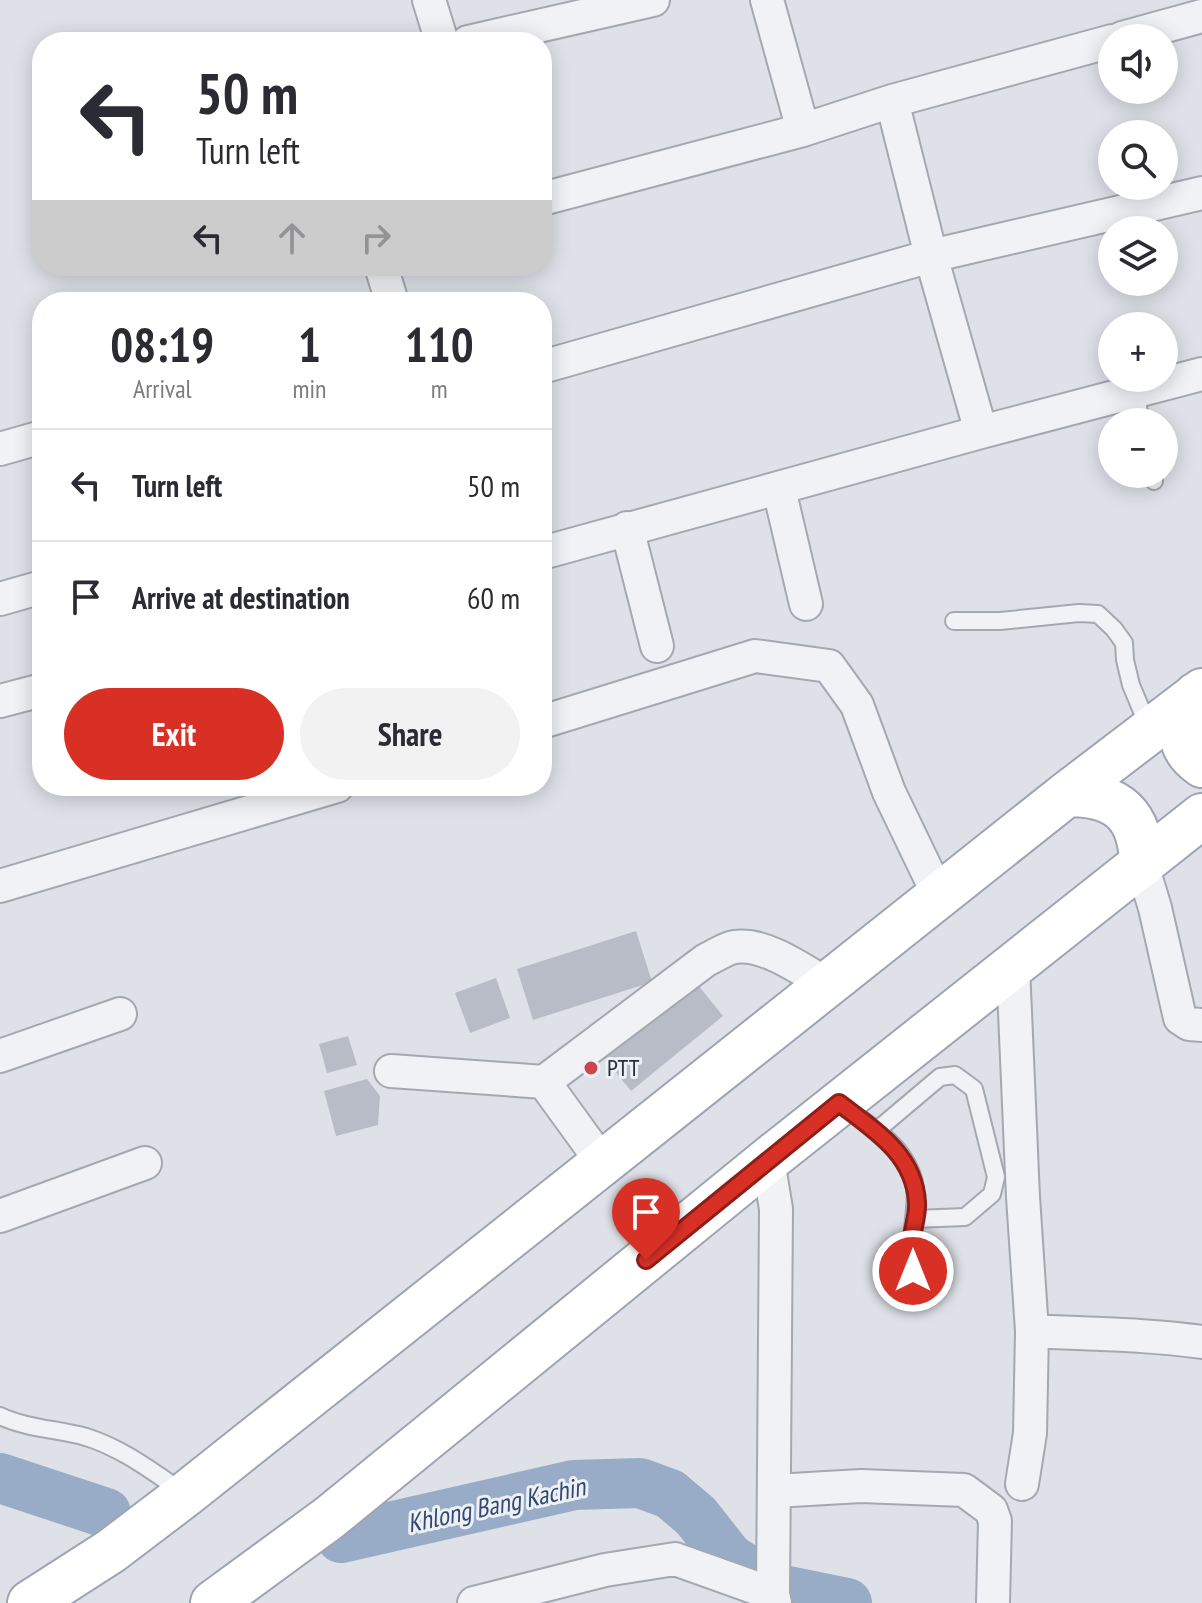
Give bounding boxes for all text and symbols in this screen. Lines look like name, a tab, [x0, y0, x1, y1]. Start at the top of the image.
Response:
map controls	[1098, 24, 1178, 488]
button: sound	[1098, 24, 1178, 104]
text: 50 m	[196, 57, 298, 129]
icon: left	[64, 64, 168, 168]
button: search	[1098, 120, 1178, 200]
text: Turn left	[196, 127, 300, 174]
icon: left	[186, 216, 230, 260]
icon: ahead	[270, 216, 314, 260]
icon: right	[354, 216, 398, 260]
button: layers	[1098, 216, 1178, 296]
button: +	[1098, 312, 1178, 392]
text: 08:19	[110, 313, 214, 375]
text: 1	[298, 313, 321, 375]
text: 110	[405, 313, 474, 375]
text: Arrival	[133, 372, 192, 405]
text: min	[292, 372, 326, 405]
text: m	[431, 372, 448, 405]
button: −	[1098, 408, 1178, 488]
icon: left	[64, 463, 108, 507]
text: Turn left	[132, 466, 222, 505]
text: 50 m	[467, 466, 520, 505]
icon: arrive	[64, 575, 108, 619]
text: Arrive at destination	[132, 578, 350, 617]
text: 60 m	[467, 578, 520, 617]
button: Exit	[64, 688, 284, 780]
button: Share	[300, 688, 520, 780]
place label: PTT	[607, 1052, 640, 1083]
marker: PTT	[582, 1059, 600, 1077]
pin	[612, 1178, 680, 1260]
icon: arrive	[624, 1190, 668, 1234]
position arrow	[871, 1229, 955, 1313]
water label: Khlong Bang Kachin	[404, 1469, 589, 1539]

